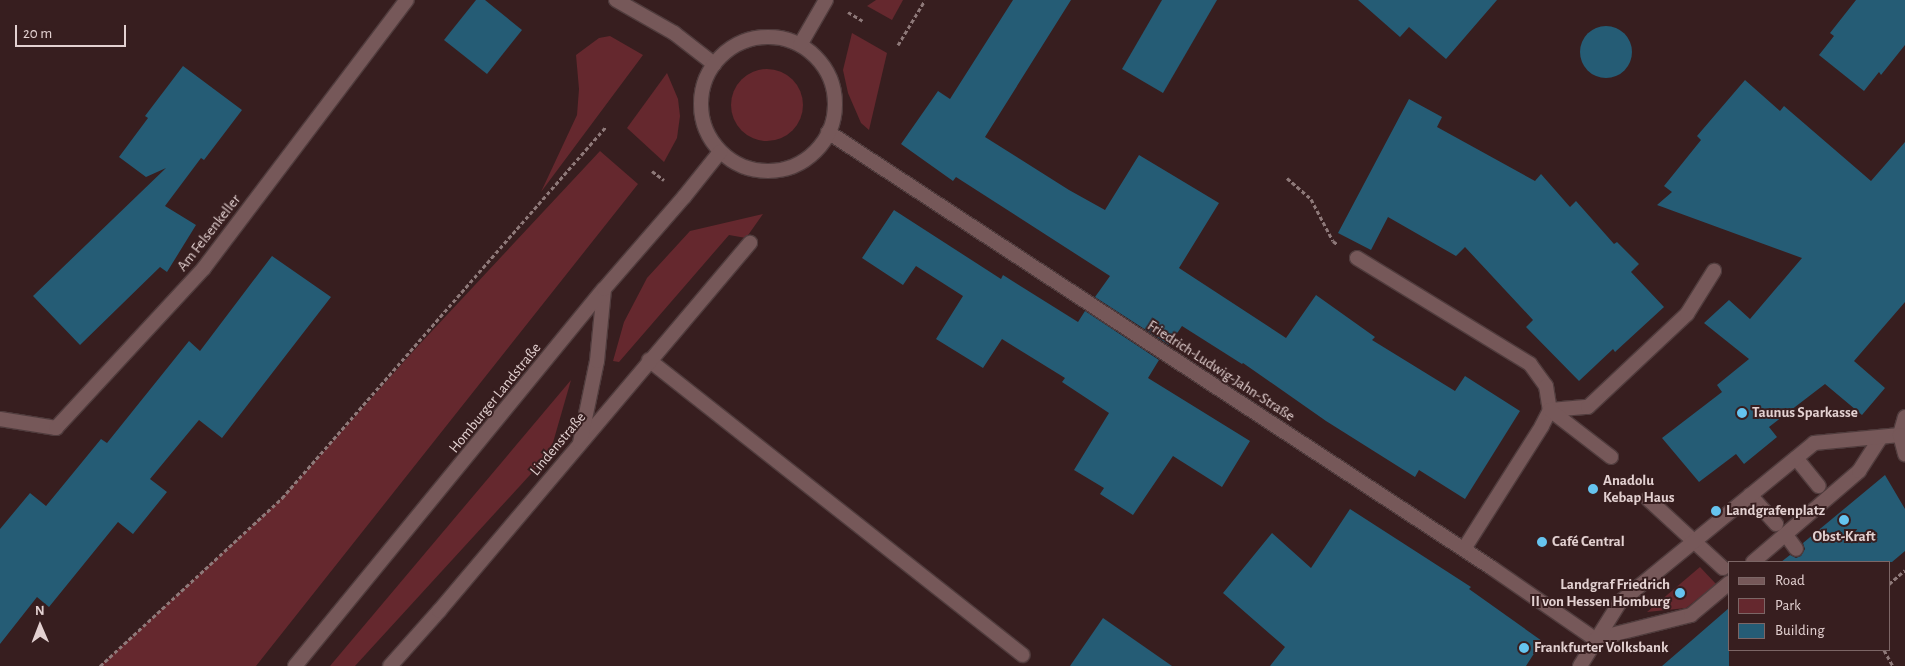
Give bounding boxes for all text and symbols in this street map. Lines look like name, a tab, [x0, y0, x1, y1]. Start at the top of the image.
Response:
scale bar	[18, 15, 129, 47]
text: 20 m	[23, 26, 52, 41]
street label: Am Felsenkeller	[173, 191, 245, 275]
street label: Friedrich-Ludwig-Jahn-Straße	[1144, 317, 1298, 425]
street label: Homburger Landstraße	[445, 339, 545, 457]
place label: Taunus Sparkasse	[1752, 404, 1858, 422]
marker: Taunus Sparkasse	[1736, 407, 1748, 419]
street label: Lindenstraße	[526, 409, 590, 479]
place label: Anadolu Kebap Haus	[1603, 471, 1675, 506]
marker: Anadolu Kebap Haus	[1587, 483, 1599, 495]
place label: Landgrafenplatz	[1726, 502, 1825, 520]
marker: Landgrafenplatz	[1710, 505, 1722, 517]
marker: Obst-Kraft	[1838, 514, 1850, 526]
place label: Obst-Kraft	[1812, 528, 1876, 546]
place label: Café Central	[1552, 533, 1625, 551]
marker: Café Central	[1536, 536, 1548, 548]
legend	[1728, 561, 1890, 651]
text: Road	[1775, 573, 1805, 588]
place label: Landgraf Friedrich II von Hessen Homburg	[1531, 575, 1670, 610]
marker: Landgraf Friedrich II von Hessen Homburg	[1674, 587, 1686, 599]
text: Park	[1775, 598, 1801, 613]
north arrow	[15, 601, 65, 651]
text: N	[35, 604, 45, 618]
text: Building	[1775, 623, 1825, 638]
place label: Frankfurter Volksbank	[1534, 639, 1668, 657]
marker: Frankfurter Volksbank	[1518, 642, 1530, 654]

